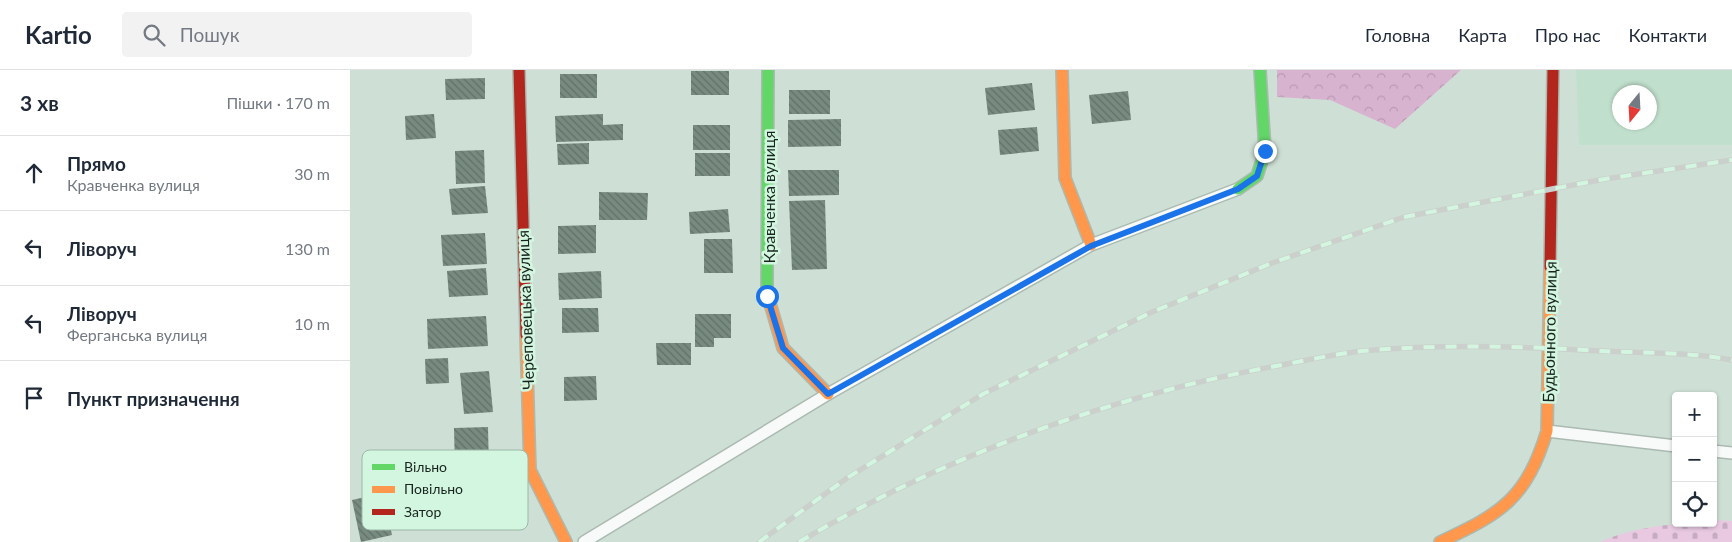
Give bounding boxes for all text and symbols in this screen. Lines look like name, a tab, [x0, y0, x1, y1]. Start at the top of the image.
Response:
search box	[122, 12, 472, 57]
text: Kartio	[25, 20, 92, 49]
icon: search	[140, 21, 168, 49]
text: Пошук	[180, 23, 240, 46]
text: Головна	[1365, 24, 1430, 46]
text: Карта	[1458, 24, 1507, 46]
text: Про нас	[1535, 24, 1601, 46]
text: Контакти	[1629, 24, 1707, 46]
north arrow	[1612, 85, 1657, 130]
text: 3 хв	[20, 90, 59, 115]
text: Пішки · 170 m	[226, 93, 330, 112]
street label: Кравченка вулиця	[759, 131, 778, 263]
route end	[1254, 140, 1277, 163]
text: Прямо	[67, 152, 126, 175]
icon: ahead	[20, 159, 48, 187]
text: 30 m	[294, 164, 330, 183]
text: Кравченка вулиця	[67, 175, 200, 194]
street label: Череповецька вулиця	[513, 230, 537, 390]
icon: left	[20, 234, 48, 262]
text: Ліворуч	[67, 237, 137, 260]
text: 130 m	[285, 239, 330, 258]
street label: Будьонного вулиця	[1538, 261, 1560, 403]
route start	[756, 285, 779, 308]
text: Ліворуч	[67, 302, 137, 325]
icon: left	[20, 309, 48, 337]
text: 10 m	[294, 314, 330, 333]
text: Ферганська вулиця	[67, 325, 207, 344]
icon: arrive	[20, 384, 48, 412]
text: Пункт призначення	[67, 387, 240, 410]
map controls	[1672, 392, 1717, 527]
button: +	[1672, 392, 1717, 437]
button: −	[1672, 437, 1717, 482]
legend	[362, 450, 528, 530]
text: Вільно	[404, 458, 447, 475]
text: Повільно	[404, 480, 463, 497]
button: locate	[1672, 482, 1717, 527]
text: Затор	[404, 503, 441, 520]

